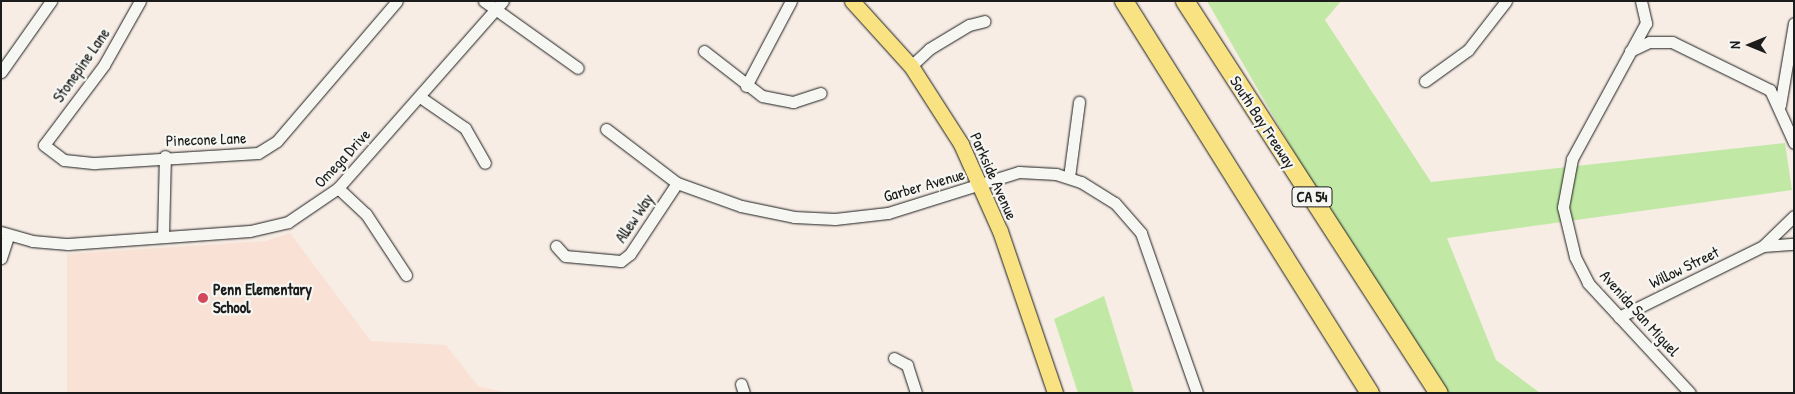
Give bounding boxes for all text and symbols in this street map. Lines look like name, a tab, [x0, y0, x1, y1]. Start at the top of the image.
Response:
north arrow	[1725, 20, 1775, 70]
street label: Stonepine Lane	[48, 24, 114, 106]
text: N	[1725, 41, 1744, 49]
street label: South Bay Freeway	[1226, 72, 1300, 172]
street label: Omega Drive	[310, 125, 374, 191]
street label: Pinecone Lane	[165, 128, 247, 150]
street label: Parkside Avenue	[966, 129, 1022, 223]
street label: Garber Avenue	[881, 164, 967, 206]
road number: CA 54	[1291, 184, 1333, 210]
street label: Allew Way	[611, 190, 657, 246]
street label: Willow Street	[1646, 242, 1722, 292]
street label: Avenida San Miguel	[1596, 266, 1684, 360]
place label: Penn Elementary School	[213, 279, 312, 317]
marker: Penn Elementary School	[197, 292, 209, 304]

